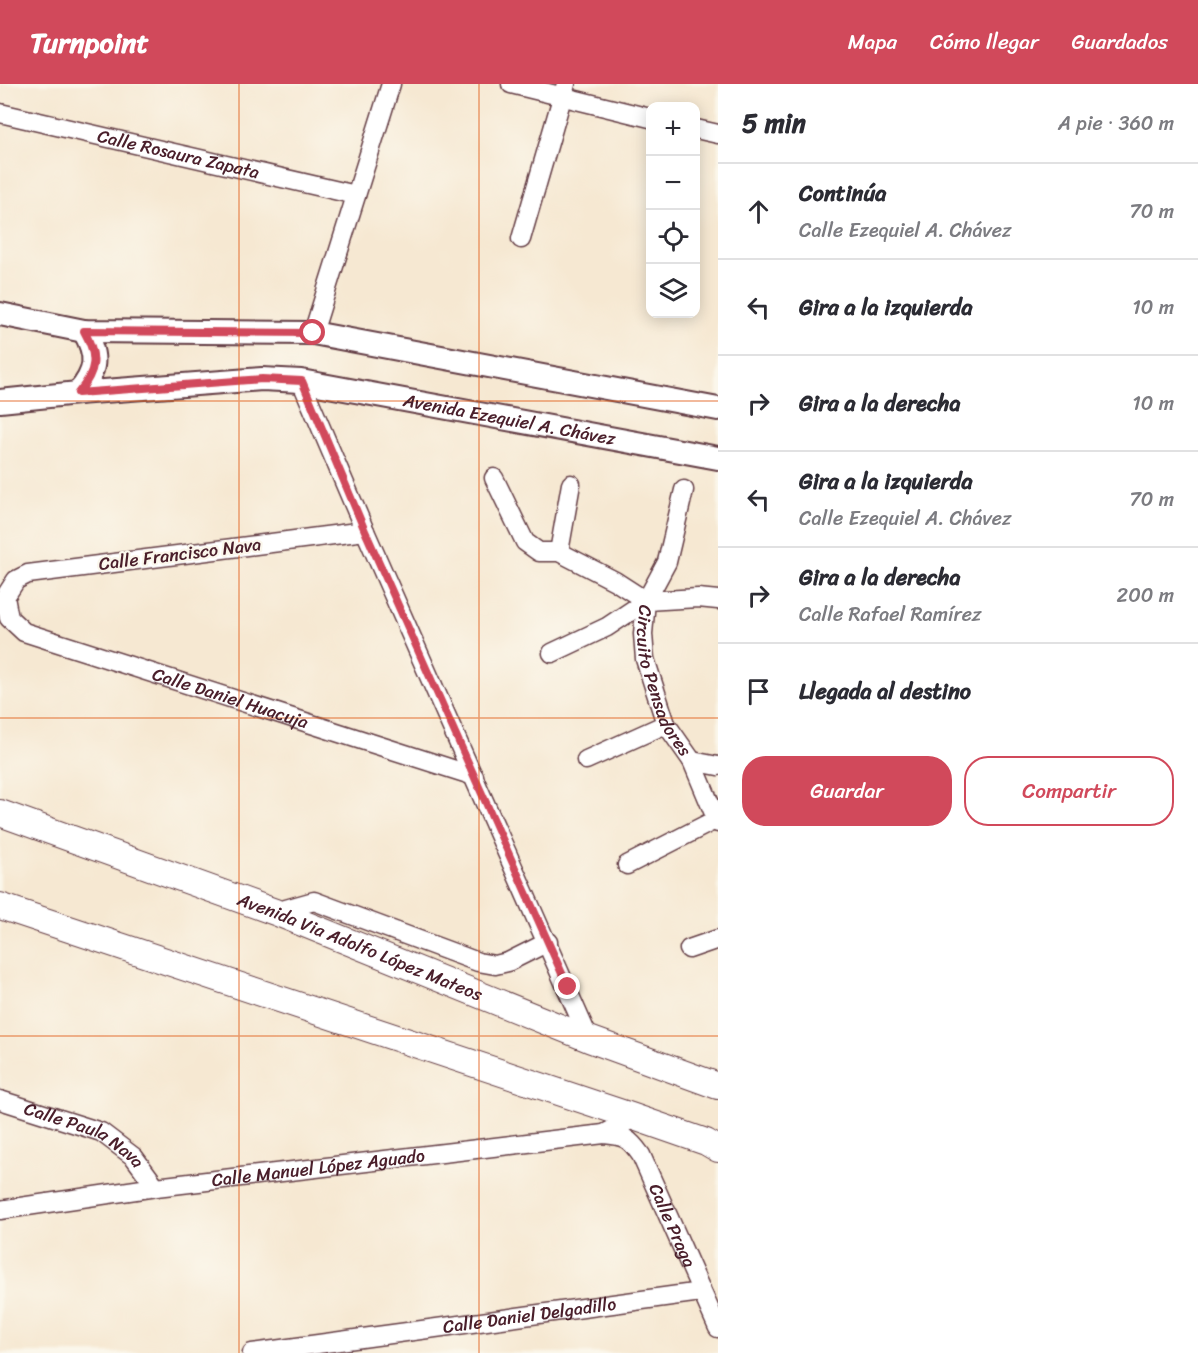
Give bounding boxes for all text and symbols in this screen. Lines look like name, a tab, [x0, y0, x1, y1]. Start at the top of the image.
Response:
text: Turnpoint	[30, 18, 149, 67]
text: Mapa	[848, 23, 897, 61]
text: Cómo llegar	[930, 23, 1039, 61]
text: Guardados	[1072, 23, 1168, 61]
text: 5 min	[742, 100, 806, 146]
map controls	[646, 102, 700, 318]
button: +	[646, 102, 700, 156]
text: A pie · 360 m	[1058, 106, 1174, 141]
street label: Calle Rosaura Zapata	[94, 120, 262, 188]
button: −	[646, 156, 700, 210]
text: Continúa	[799, 174, 886, 213]
text: 70 m	[1129, 194, 1174, 229]
icon: ahead	[742, 195, 775, 228]
button: locate	[646, 210, 700, 264]
text: Calle Ezequiel A. Chávez	[799, 213, 1012, 248]
button: layers	[646, 264, 700, 318]
text: Gira a la izquierda	[799, 288, 972, 327]
text: 10 m	[1132, 290, 1174, 325]
icon: left	[742, 291, 775, 324]
route start	[299, 319, 325, 345]
street label: Avenida Ezequiel A. Chávez	[400, 384, 619, 455]
text: Gira a la derecha	[799, 384, 960, 423]
text: 10 m	[1132, 386, 1174, 421]
icon: right	[742, 387, 775, 420]
text: Gira a la izquierda	[799, 462, 972, 501]
text: 70 m	[1129, 482, 1174, 517]
icon: left	[742, 483, 775, 516]
text: Calle Ezequiel A. Chávez	[799, 501, 1012, 536]
street label: Calle Francisco Nava	[97, 528, 263, 580]
text: Gira a la derecha	[799, 558, 960, 597]
text: 200 m	[1117, 578, 1174, 613]
icon: right	[742, 579, 775, 612]
text: Calle Rafael Ramírez	[799, 597, 982, 632]
street label: Circuito Pensadores	[627, 604, 701, 764]
street label: Calle Daniel Huacuja	[148, 658, 313, 738]
text: Llegada al destino	[799, 672, 971, 711]
icon: arrive	[742, 675, 775, 708]
button: Guardar	[742, 756, 952, 826]
button: Compartir	[964, 756, 1174, 826]
street label: Avenida Via Adolfo López Mateos	[232, 883, 488, 1011]
route end	[554, 973, 580, 999]
street label: Calle Paula Nava	[20, 1093, 153, 1175]
street label: Calle Manuel López Aguado	[210, 1139, 427, 1196]
street label: Calle Praga	[640, 1178, 705, 1273]
street label: Calle Daniel Delgadillo	[441, 1288, 618, 1343]

